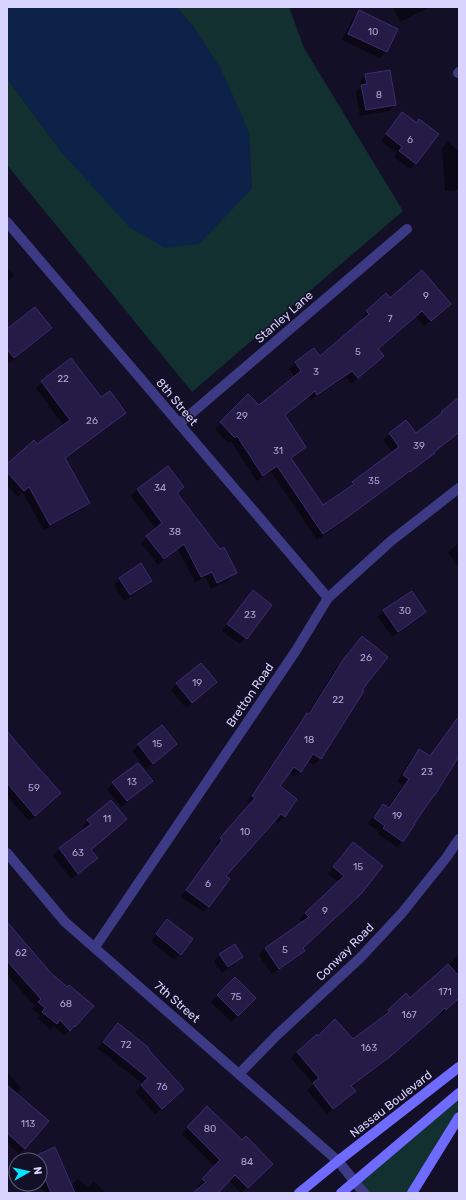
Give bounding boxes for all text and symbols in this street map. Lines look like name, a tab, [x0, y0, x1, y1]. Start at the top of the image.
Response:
house number: 10	[368, 26, 378, 38]
house number: 8	[376, 89, 382, 101]
house number: 6	[407, 134, 413, 146]
street label: Stanley Lane	[252, 288, 316, 346]
house number: 9	[423, 290, 429, 302]
house number: 7	[387, 313, 393, 325]
house number: 5	[355, 346, 361, 358]
house number: 3	[313, 366, 319, 378]
house number: 22	[57, 373, 69, 385]
street label: 8th Street	[153, 376, 201, 429]
house number: 29	[236, 410, 248, 422]
house number: 26	[86, 415, 98, 427]
house number: 39	[413, 440, 425, 452]
house number: 31	[273, 445, 283, 457]
house number: 35	[368, 475, 380, 487]
house number: 34	[154, 482, 166, 494]
house number: 38	[169, 526, 181, 538]
house number: 30	[399, 605, 411, 617]
house number: 23	[244, 609, 256, 621]
house number: 26	[360, 652, 372, 664]
street label: Bretton Road	[223, 660, 277, 730]
house number: 19	[192, 677, 202, 689]
house number: 22	[332, 694, 344, 706]
house number: 18	[304, 734, 314, 746]
house number: 15	[152, 738, 162, 750]
house number: 23	[421, 766, 433, 778]
house number: 13	[127, 776, 137, 788]
house number: 59	[28, 782, 40, 794]
house number: 19	[392, 810, 402, 822]
house number: 11	[103, 813, 111, 825]
house number: 10	[240, 826, 250, 838]
house number: 63	[72, 847, 84, 859]
house number: 15	[353, 861, 363, 873]
house number: 6	[205, 878, 211, 890]
house number: 9	[322, 905, 328, 917]
street label: Conway Road	[313, 920, 377, 984]
house number: 5	[282, 944, 288, 956]
house number: 62	[15, 947, 27, 959]
street label: 7th Street	[151, 978, 203, 1026]
house number: 171	[438, 986, 452, 998]
house number: 75	[230, 991, 242, 1003]
house number: 68	[60, 998, 72, 1010]
house number: 167	[401, 1009, 417, 1021]
house number: 72	[121, 1039, 132, 1051]
house number: 163	[361, 1042, 377, 1054]
street label: Nassau Boulevard	[347, 1068, 435, 1140]
house number: 76	[157, 1081, 167, 1093]
house number: 113	[21, 1118, 35, 1130]
house number: 80	[204, 1123, 216, 1135]
north arrow	[8, 1152, 48, 1192]
house number: 84	[241, 1156, 253, 1168]
text: N	[30, 1166, 44, 1176]

